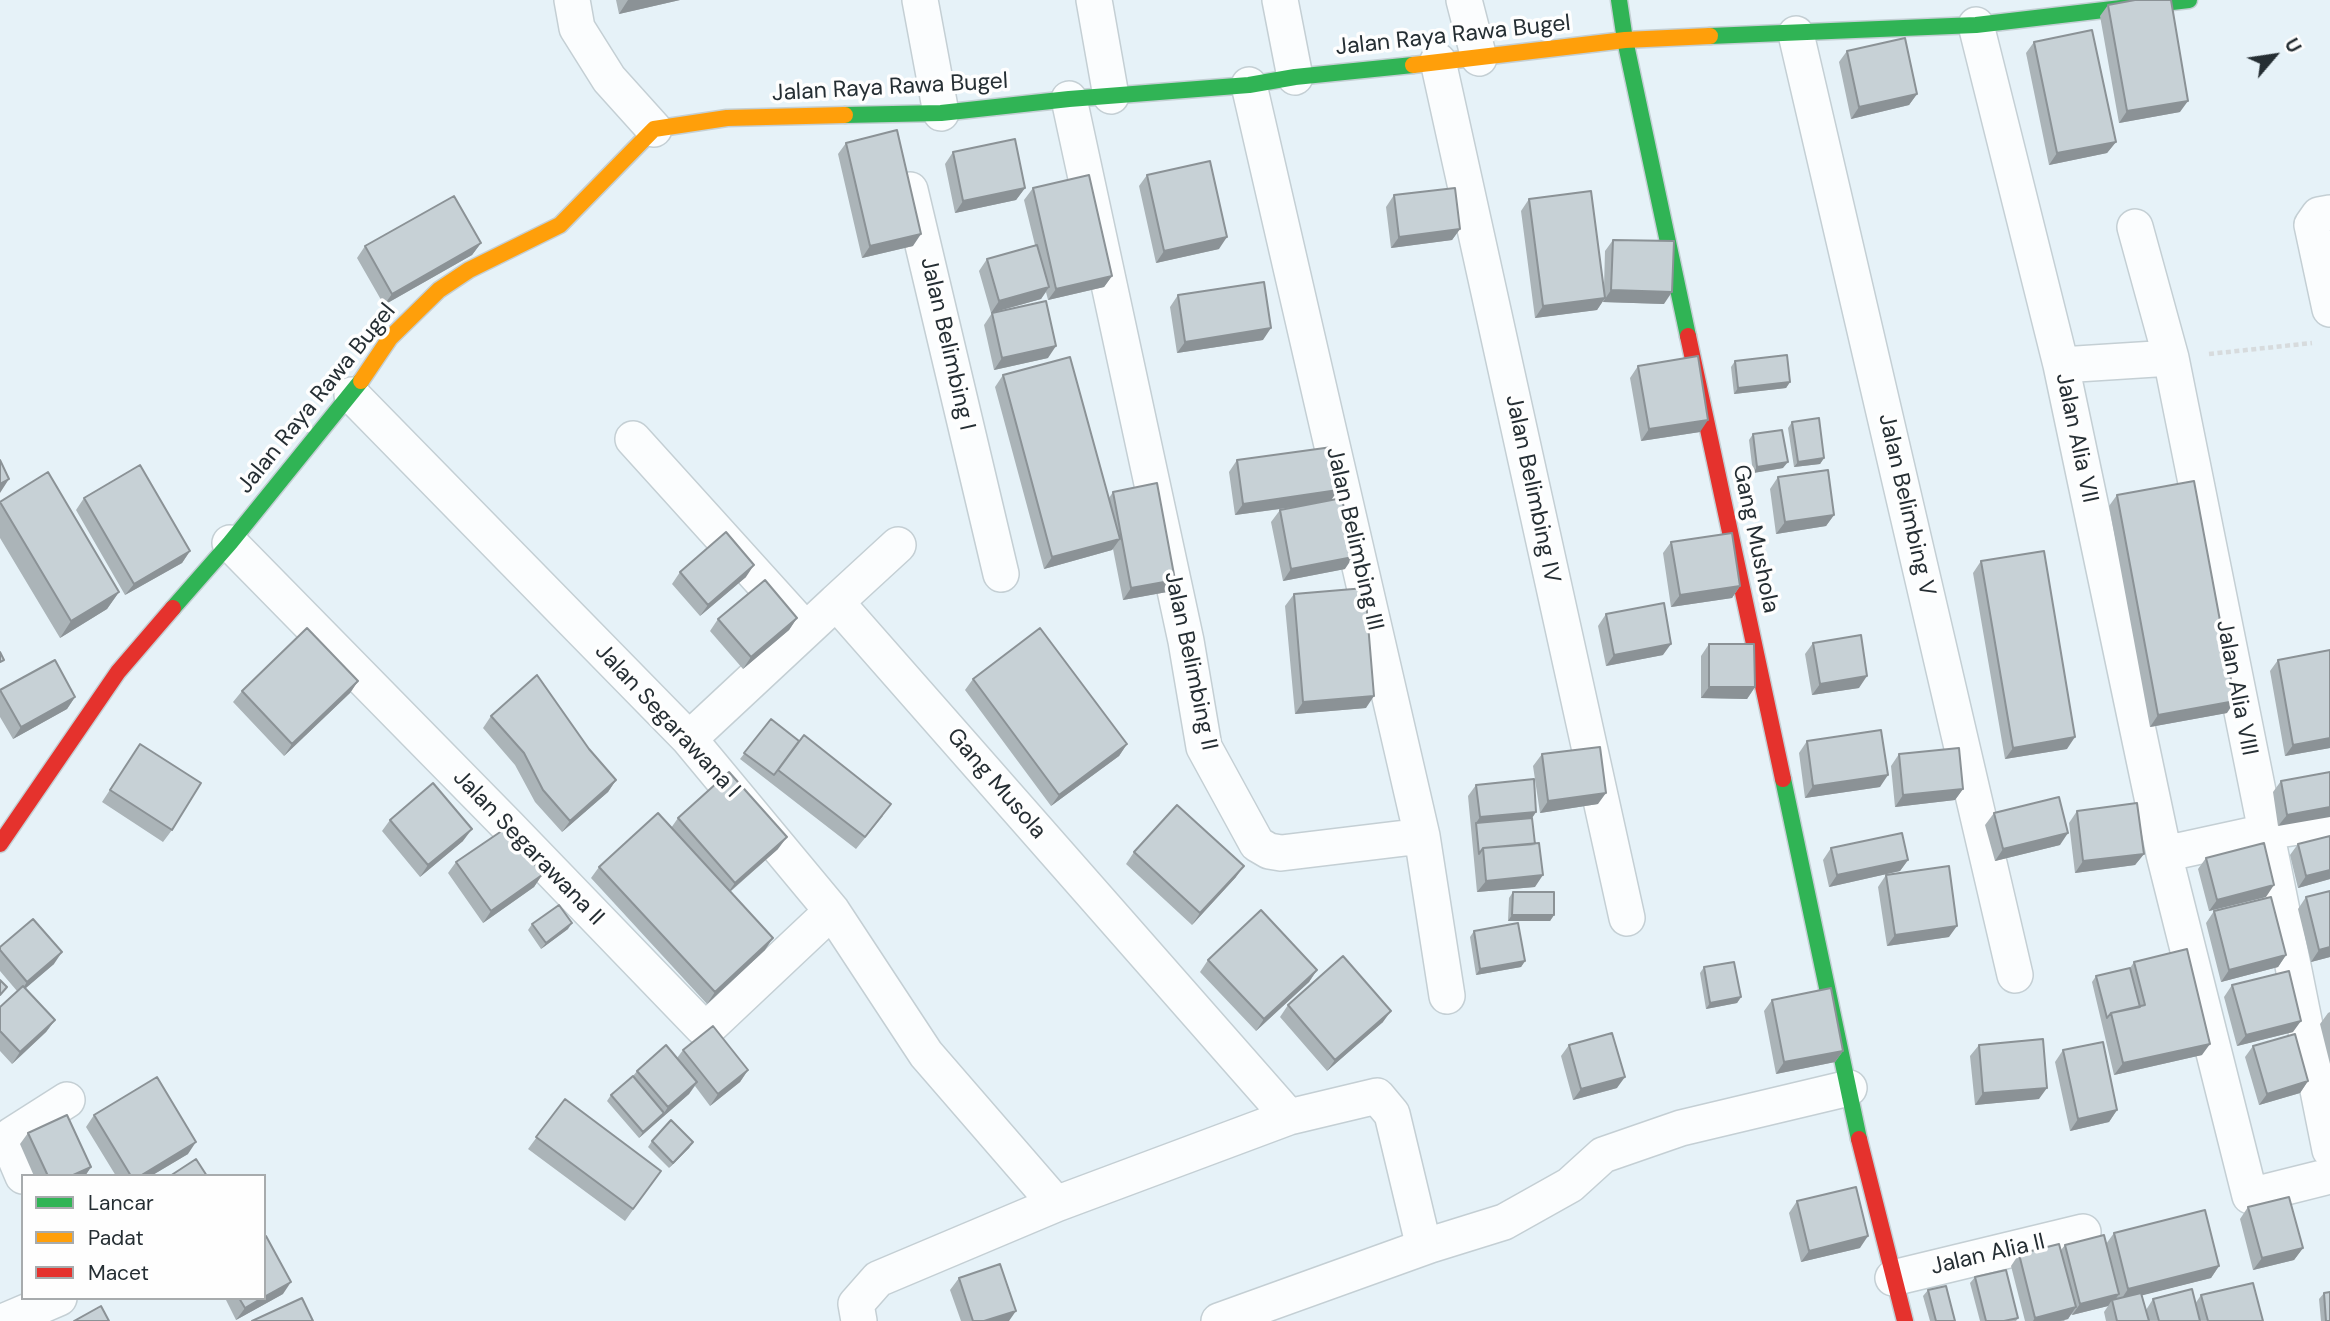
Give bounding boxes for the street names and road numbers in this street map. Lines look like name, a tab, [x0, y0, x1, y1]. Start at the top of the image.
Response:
street label: Jalan Raya Rawa Bugel	[1334, 10, 1572, 62]
street label: Jalan Raya Rawa Bugel	[771, 68, 1009, 108]
street label: Jalan Belimbing I	[914, 255, 980, 433]
street label: Jalan Raya Rawa Bugel	[232, 299, 402, 499]
street label: Jalan Alia VII	[2049, 371, 2103, 505]
street label: Jalan Belimbing IV	[1499, 392, 1565, 586]
street label: Jalan Belimbing V	[1872, 411, 1940, 599]
street label: Jalan Belimbing III	[1319, 445, 1389, 633]
street label: Gang Mushola	[1726, 462, 1784, 616]
street label: Jalan Belimbing II	[1158, 569, 1222, 753]
street label: Jalan Alia VIII	[2209, 618, 2263, 758]
street label: Jalan Segarawana I	[589, 638, 745, 804]
street label: Gang Musola	[940, 723, 1052, 845]
street label: Jalan Segarawana II	[447, 764, 609, 932]
street label: Jalan Alia II	[1928, 1228, 2048, 1282]

